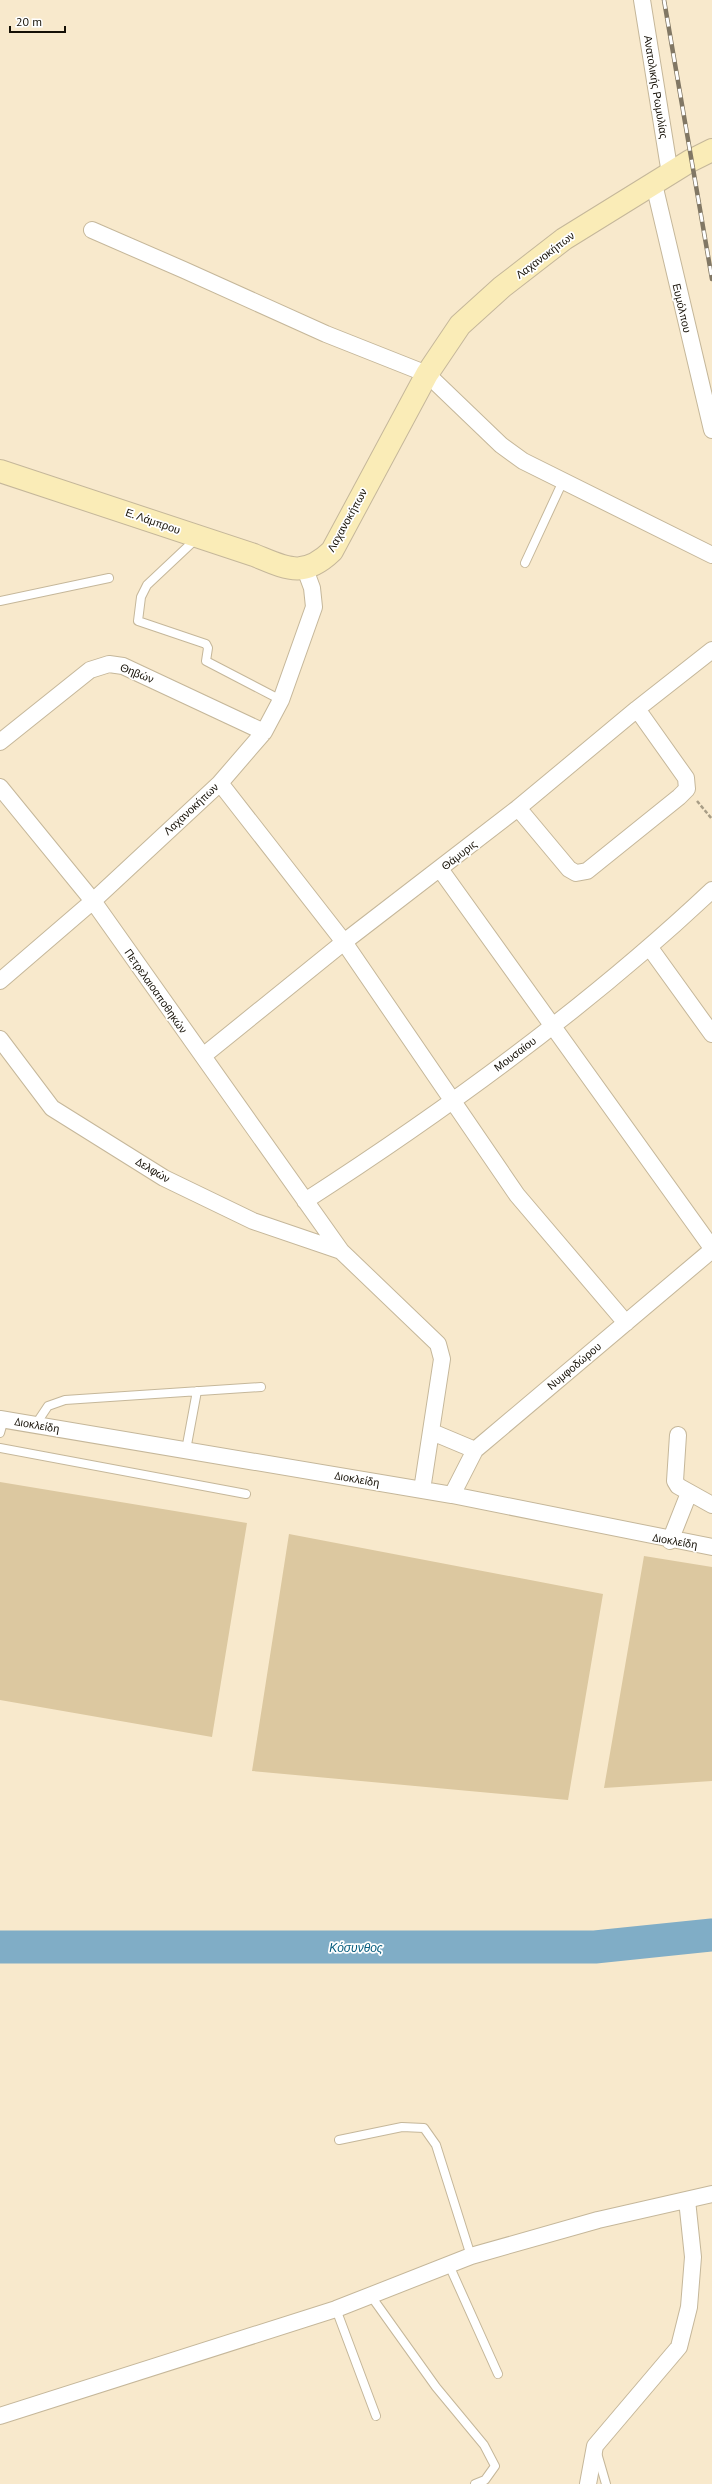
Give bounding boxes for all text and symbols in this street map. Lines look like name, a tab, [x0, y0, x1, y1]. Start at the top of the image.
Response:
scale bar	[10, 8, 65, 34]
text: 20 m	[16, 14, 42, 29]
street label: Ανατολικής Ρωμυλίας	[641, 34, 671, 140]
street label: Λαχανοκήπων	[513, 228, 578, 282]
street label: Ευμόλπου	[670, 282, 694, 334]
street label: Λαχανοκήπων	[324, 485, 370, 554]
street label: Ε. Λάμπρου	[124, 505, 182, 537]
street label: Θηβών	[118, 660, 156, 686]
street label: Λαχανοκήπων	[161, 780, 222, 838]
street label: Θάμυρις	[439, 837, 479, 873]
street label: Πετρελαιοαποθηκών	[122, 946, 191, 1036]
street label: Μουσαίου	[491, 1034, 539, 1074]
street label: Δελφών	[133, 1154, 173, 1186]
street label: Νυμφοδώρου	[544, 1339, 604, 1393]
street label: Διοκλείδη	[13, 1414, 61, 1436]
street label: Διοκλείδη	[333, 1468, 381, 1490]
street label: Διοκλείδη	[651, 1530, 699, 1552]
water label: Κόσυνθος	[329, 1940, 383, 1955]

